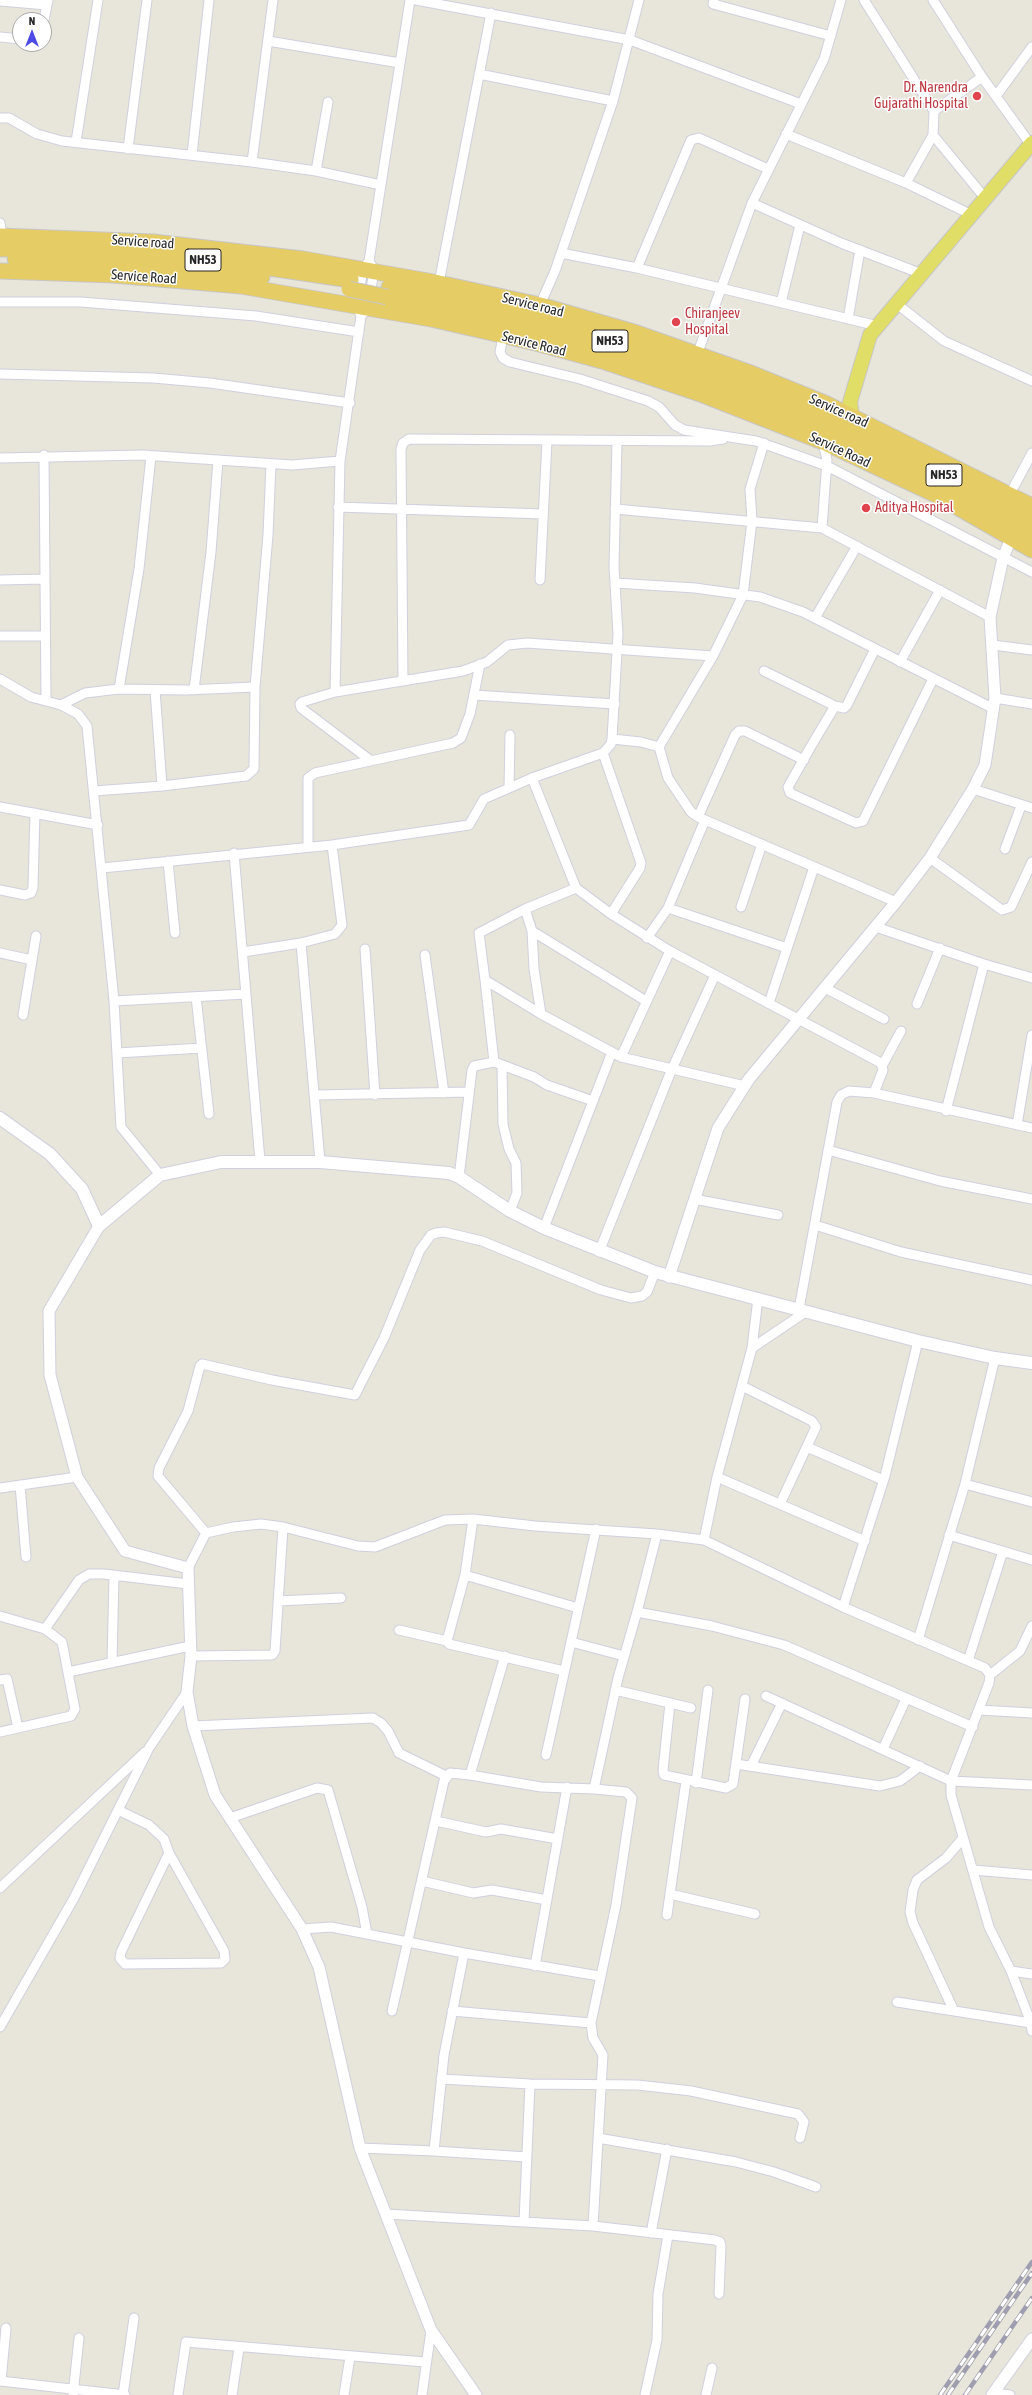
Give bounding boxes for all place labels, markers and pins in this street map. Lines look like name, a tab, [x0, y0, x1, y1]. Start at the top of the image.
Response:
place label: Dr. Narendra Gujarathi Hospital	[874, 80, 968, 112]
marker: Dr. Narendra Gujarathi Hospital	[971, 90, 983, 102]
place label: Chiranjeev Hospital	[685, 306, 740, 338]
marker: Chiranjeev Hospital	[670, 316, 682, 328]
place label: Aditya Hospital	[875, 500, 954, 516]
marker: Aditya Hospital	[860, 502, 872, 514]

